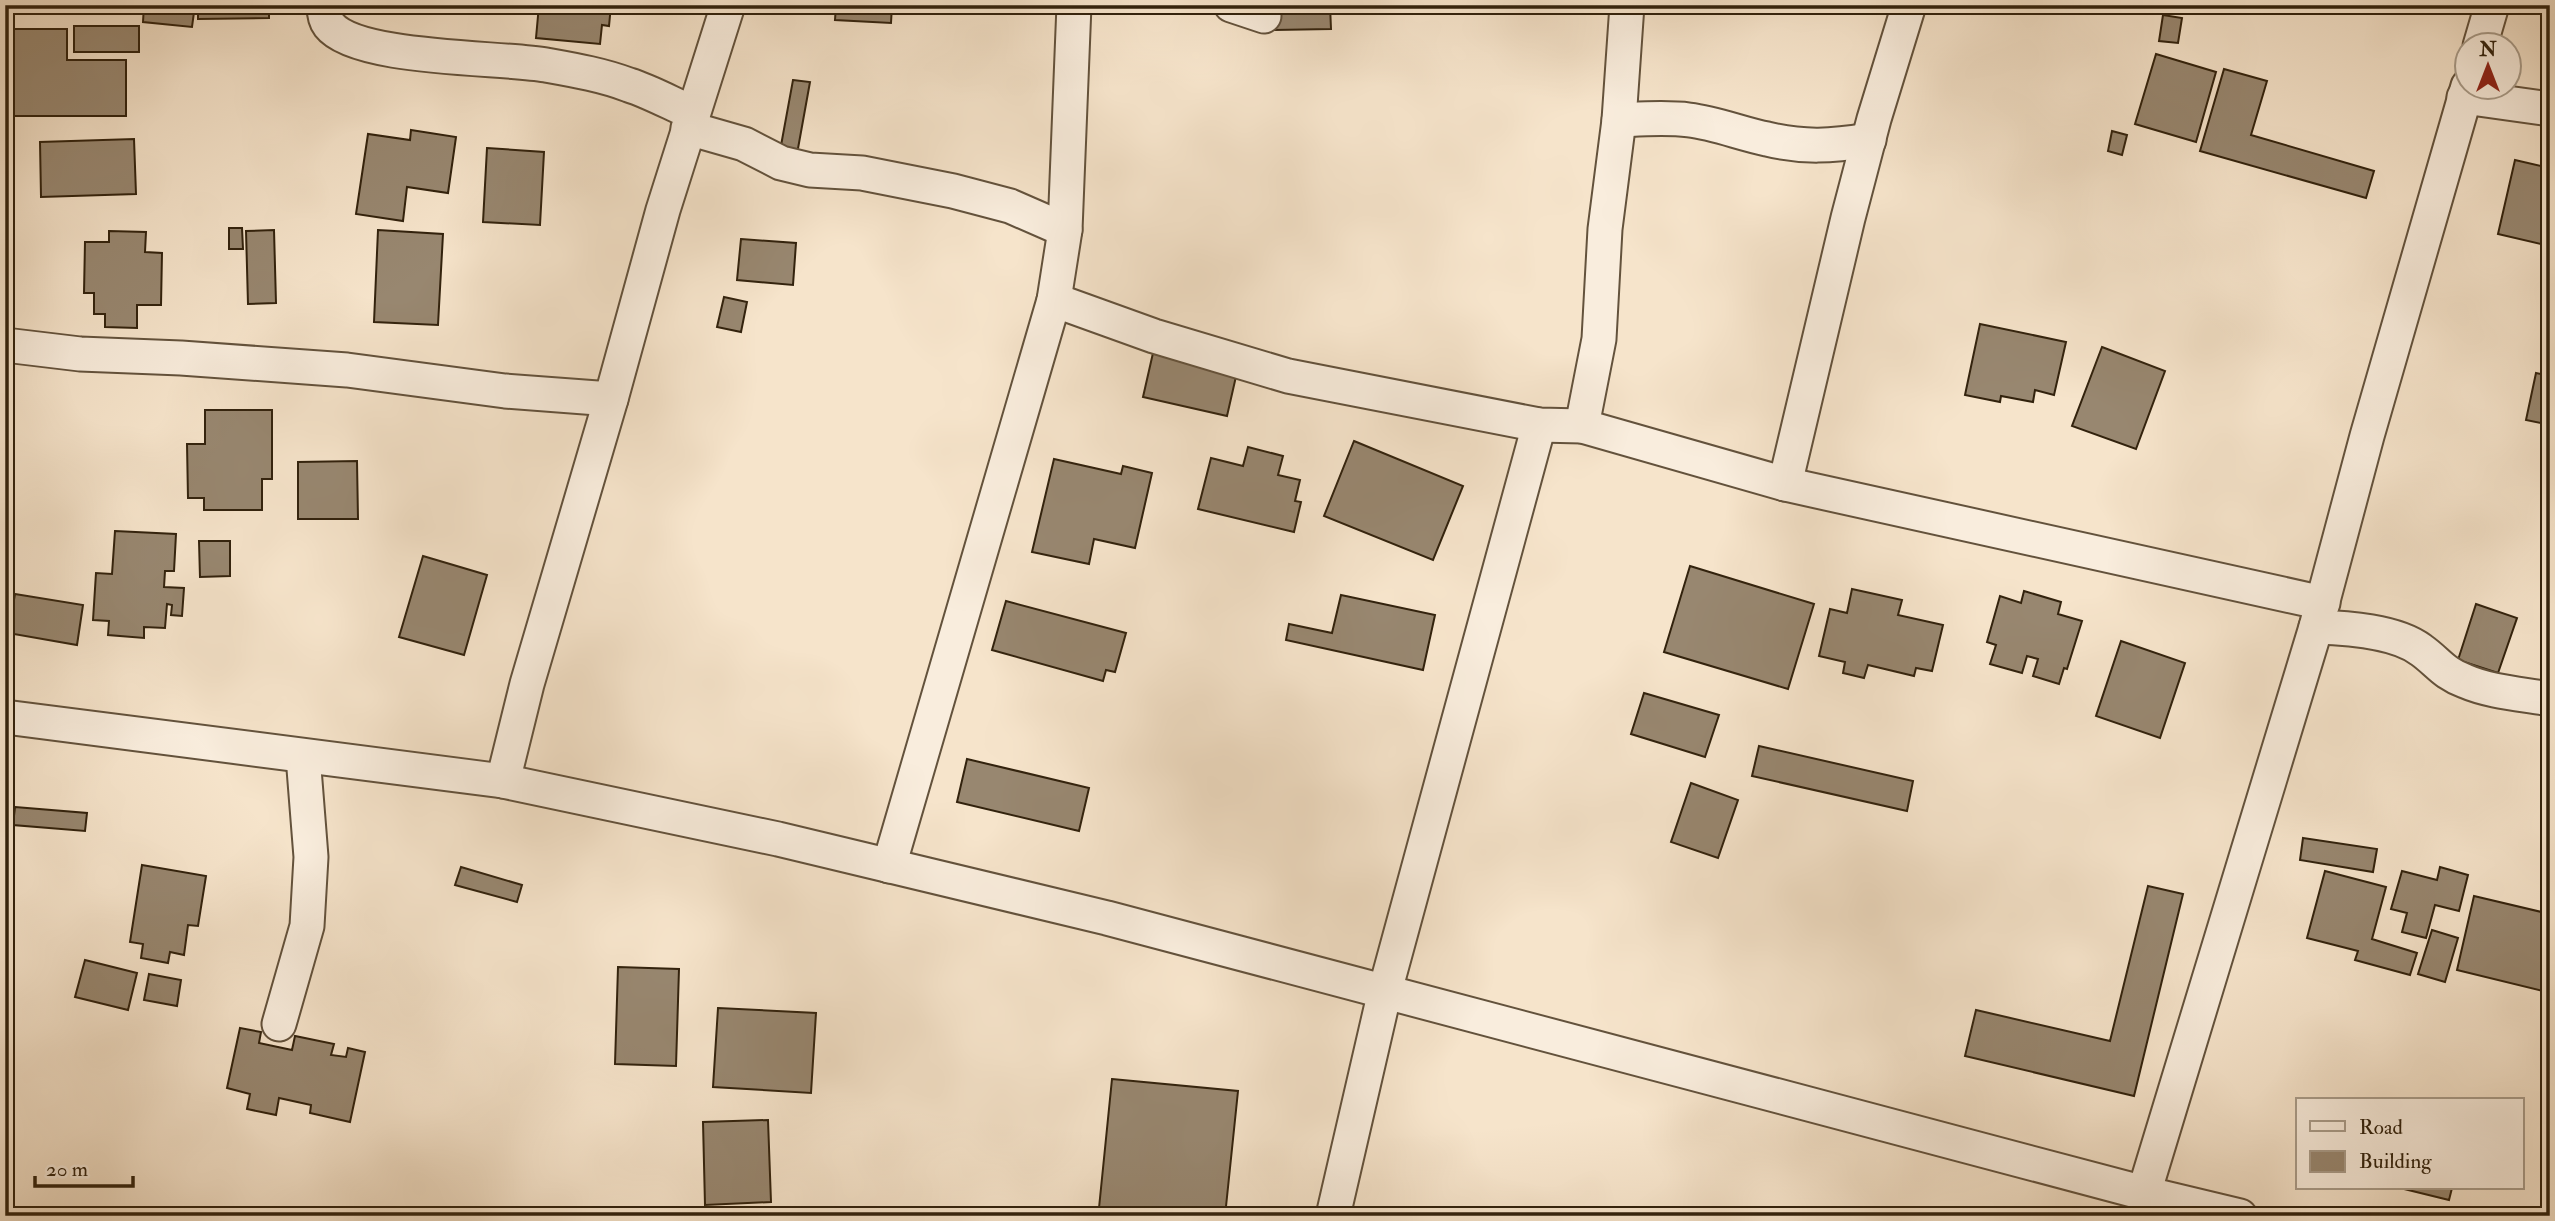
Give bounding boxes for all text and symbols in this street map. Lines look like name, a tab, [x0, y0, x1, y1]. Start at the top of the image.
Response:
north arrow	[2454, 32, 2524, 102]
text: N	[2478, 38, 2497, 62]
legend	[2296, 1098, 2524, 1190]
text: Road	[2359, 1114, 2404, 1141]
scale bar	[35, 1144, 133, 1188]
text: Building	[2359, 1148, 2432, 1175]
text: 20 m	[46, 1156, 88, 1183]

